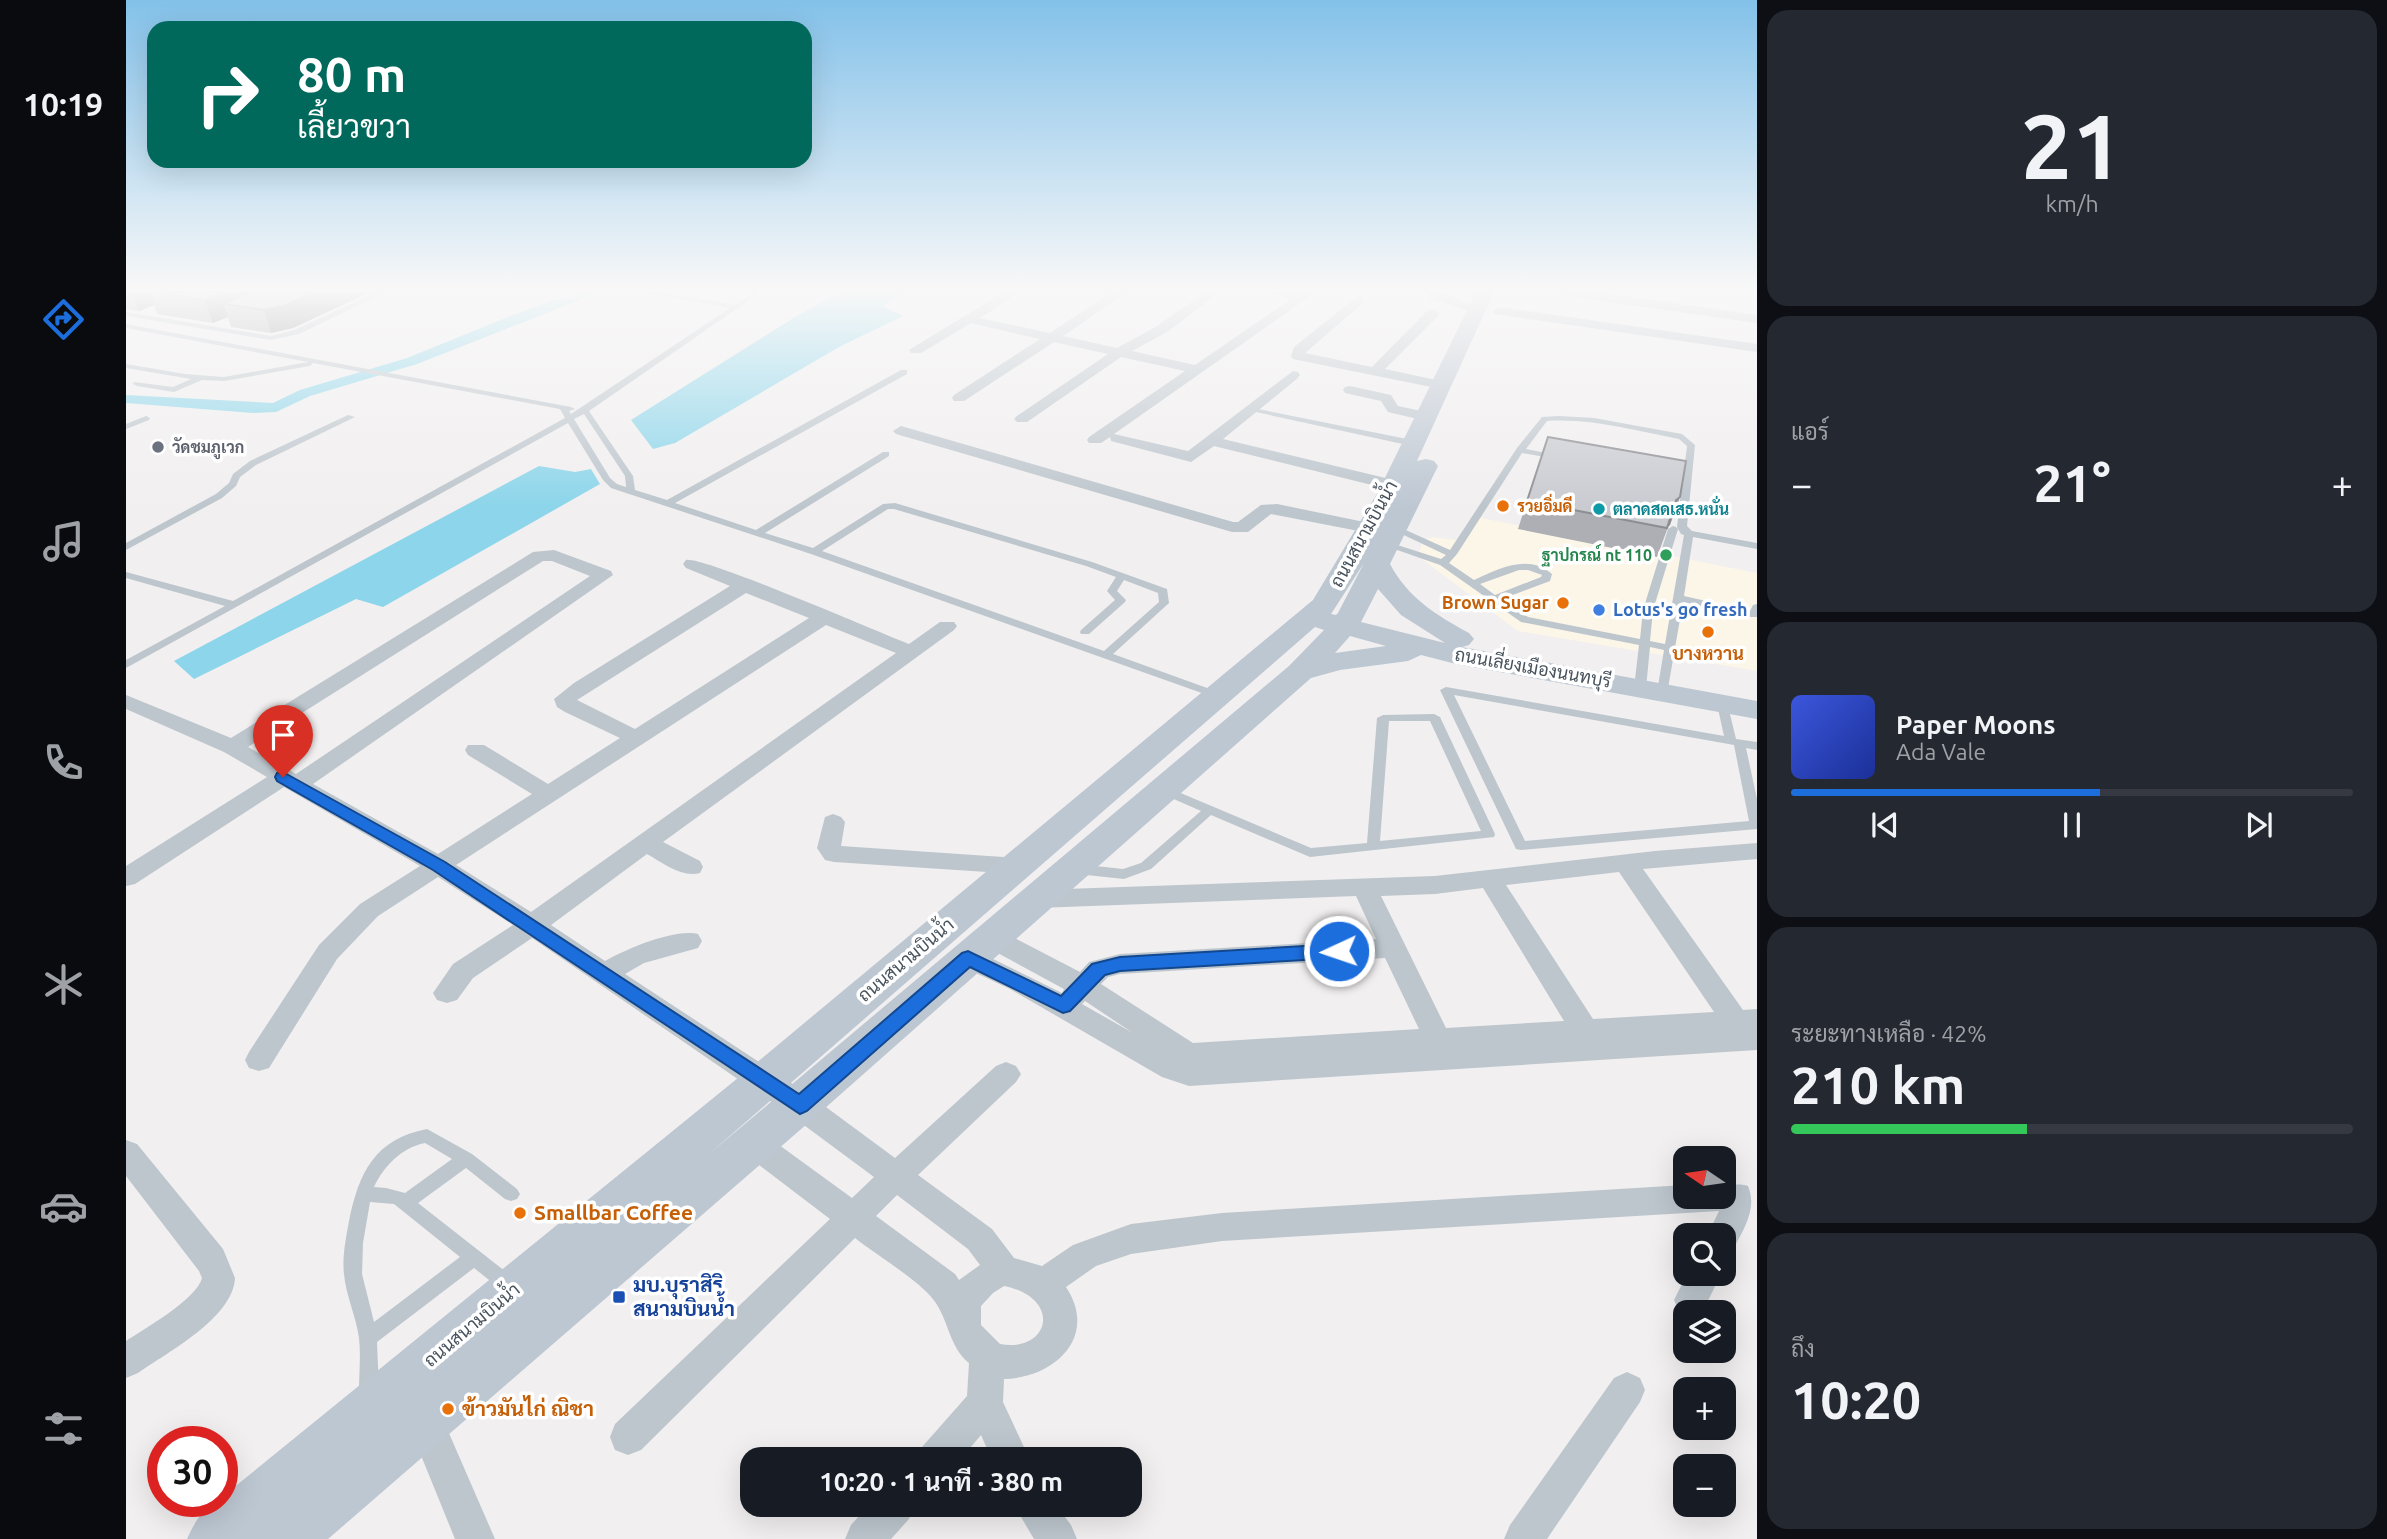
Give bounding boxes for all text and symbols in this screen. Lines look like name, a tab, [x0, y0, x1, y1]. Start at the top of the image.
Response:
text: 80 m	[297, 46, 406, 101]
icon: right	[182, 49, 273, 140]
text: 10:19	[23, 86, 103, 122]
text: 21	[2021, 94, 2123, 196]
text: เลี้ยวขวา	[297, 108, 411, 144]
text: km/h	[2045, 191, 2099, 216]
icon: directions	[39, 295, 88, 344]
text: แอร์	[1791, 419, 1829, 444]
place label: วัดชมภูเวก	[172, 437, 244, 460]
marker: วัดชมภูเวก	[150, 439, 166, 455]
text: 21°	[2033, 454, 2111, 512]
text: −	[1791, 463, 1812, 505]
text: +	[2332, 463, 2353, 505]
street label: ถนนสนามบินน้ำ	[1321, 474, 1401, 590]
place label: รวยอิ่มดี	[1517, 493, 1573, 515]
place label: ตลาดสดเสธ.หนั่น	[1613, 495, 1729, 518]
marker: รวยอิ่มดี	[1495, 498, 1511, 514]
marker: ตลาดสดเสธ.หนั่น	[1591, 501, 1607, 517]
icon: music	[39, 517, 88, 566]
place label: ฐาปกรณ์ nt 110	[1541, 544, 1652, 567]
marker: ฐาปกรณ์ nt 110	[1658, 547, 1674, 563]
place label: Brown Sugar	[1442, 592, 1550, 612]
marker: Brown Sugar	[1555, 595, 1571, 611]
place label: Lotus's go fresh	[1613, 599, 1747, 619]
marker: Lotus's go fresh	[1591, 602, 1607, 618]
marker: บางหวาน	[1700, 624, 1716, 640]
street label: ถนนเลี่ยงเมืองนนทบุรี	[1453, 638, 1614, 694]
place label: บางหวาน	[1672, 643, 1744, 663]
pin	[253, 705, 313, 777]
text: Paper Moons	[1896, 710, 2055, 739]
icon: arrive	[264, 716, 302, 754]
icon: phone	[39, 738, 88, 787]
text: Ada Vale	[1896, 739, 1986, 764]
icon: previous	[1866, 806, 1904, 844]
icon: pause	[2053, 806, 2091, 844]
icon: next	[2240, 806, 2278, 844]
street label: ถนนสนามบินน้ำ	[850, 910, 957, 1005]
position arrow	[1302, 914, 1376, 988]
icon: climate	[39, 960, 88, 1009]
text: ระยะทางเหลือ · 42%	[1791, 1021, 1987, 1046]
text: 210 km	[1791, 1056, 1965, 1114]
north arrow	[1673, 1146, 1736, 1209]
map controls	[1673, 1146, 1736, 1517]
icon: car	[39, 1182, 88, 1231]
place label: Smallbar Coffee	[534, 1200, 693, 1224]
marker: Smallbar Coffee	[512, 1205, 528, 1221]
button: search	[1673, 1223, 1736, 1286]
place label: มบ.บุราสิริ สนามบินน้ำ	[633, 1272, 735, 1320]
street label: ถนนสนามบินน้ำ	[416, 1275, 523, 1370]
marker: มบ.บุราสิริ สนามบินน้ำ	[611, 1289, 627, 1305]
button: layers	[1673, 1300, 1736, 1363]
text: ถึง	[1791, 1336, 1815, 1361]
text: 10:20	[1791, 1371, 1921, 1429]
button: +	[1673, 1377, 1736, 1440]
place label: ข้าวมันไก่ ณิชา	[462, 1395, 594, 1420]
marker: ข้าวมันไก่ ณิชา	[440, 1401, 456, 1417]
icon: filters	[39, 1404, 88, 1453]
speed limit sign: 30	[147, 1426, 238, 1517]
button: −	[1673, 1454, 1736, 1517]
text: 10:20 · 1 นาที · 380 m	[819, 1467, 1063, 1496]

